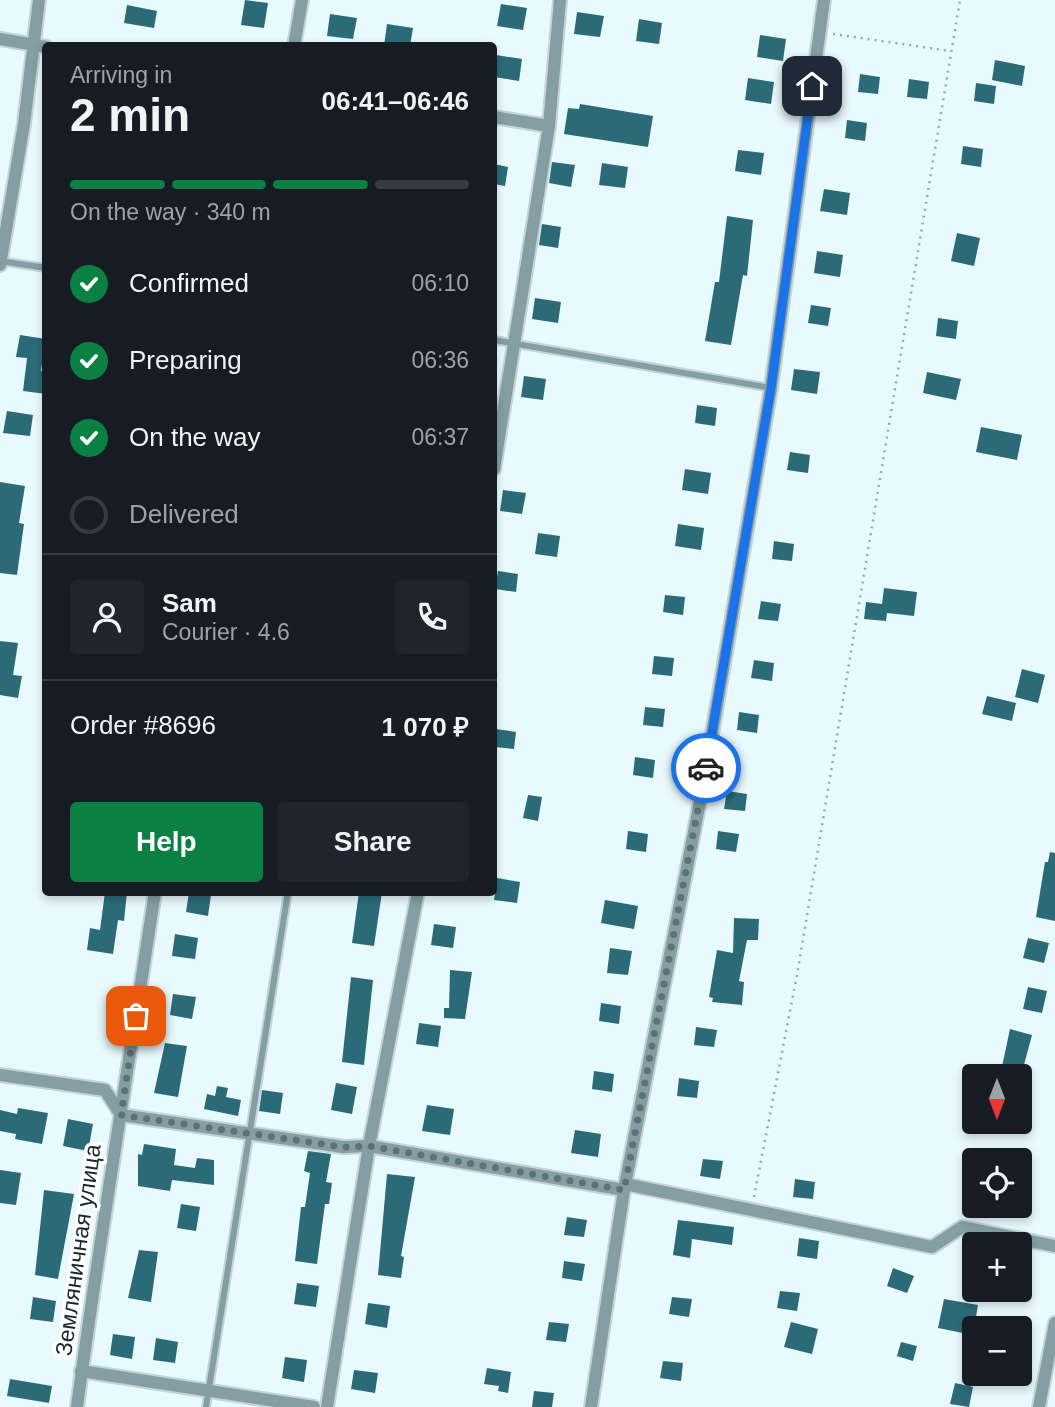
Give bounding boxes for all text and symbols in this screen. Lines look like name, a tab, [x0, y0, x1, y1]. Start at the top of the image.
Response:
pin	[782, 56, 842, 116]
text: Arriving in	[70, 62, 172, 88]
icon: home	[793, 67, 831, 105]
text: 06:41–06:46	[322, 86, 469, 116]
text: 2 min	[70, 89, 190, 141]
text: On the way · 340 m	[70, 199, 271, 225]
icon: check	[70, 265, 108, 303]
text: Confirmed	[129, 268, 249, 298]
text: 06:10	[411, 270, 469, 296]
icon: check	[70, 342, 108, 380]
text: Preparing	[129, 345, 242, 375]
text: 06:36	[411, 347, 469, 373]
icon: check	[70, 419, 108, 457]
text: On the way	[129, 422, 261, 452]
text: 06:37	[411, 424, 469, 450]
text: Delivered	[129, 499, 239, 529]
button: person	[70, 580, 144, 654]
button: phone	[395, 580, 469, 654]
text: Sam	[162, 588, 217, 618]
text: Courier · 4.6	[162, 619, 290, 645]
text: Order #8696	[70, 710, 216, 740]
text: 1 070 ₽	[382, 712, 469, 742]
courier	[671, 733, 741, 803]
icon: car	[687, 749, 725, 787]
button: Help	[70, 802, 263, 882]
button: Share	[277, 802, 469, 882]
pin	[106, 986, 166, 1046]
icon: bag	[117, 997, 155, 1035]
north arrow	[962, 1064, 1032, 1134]
map controls	[962, 1064, 1032, 1386]
street label: Земляничная улица	[50, 1142, 106, 1358]
button: locate	[962, 1148, 1032, 1218]
button: +	[962, 1232, 1032, 1302]
button: −	[962, 1316, 1032, 1386]

